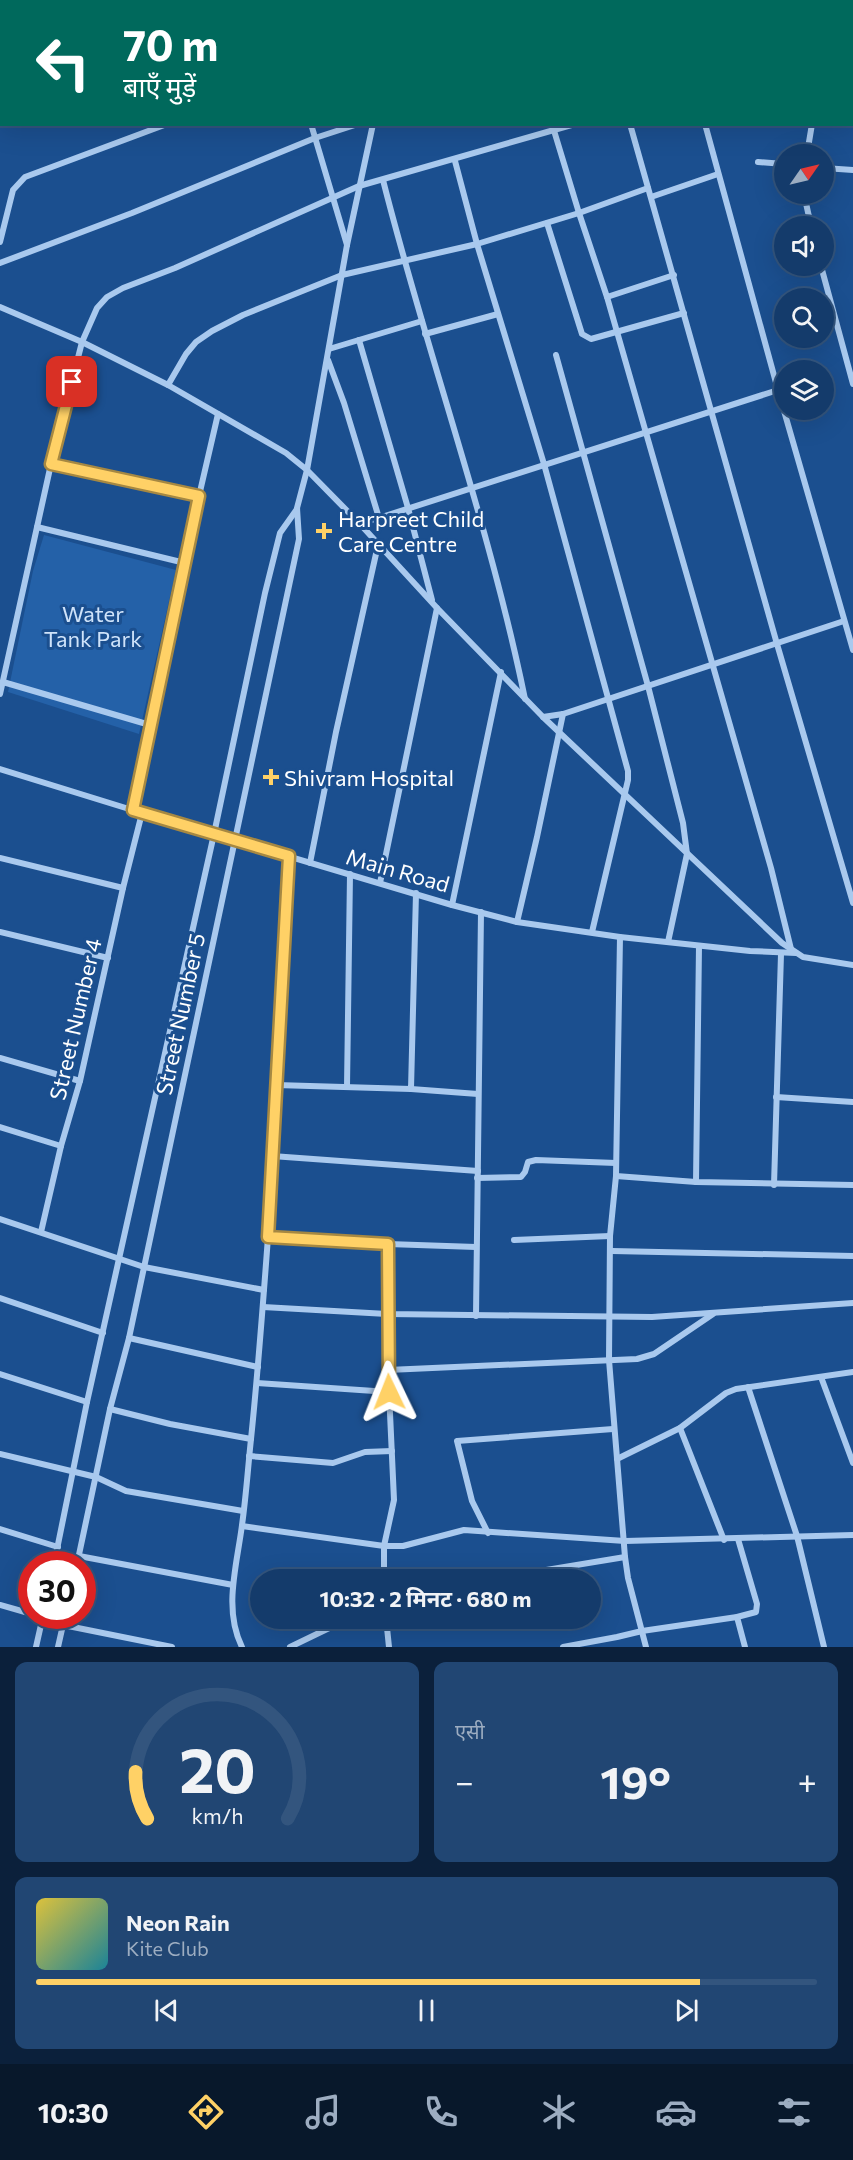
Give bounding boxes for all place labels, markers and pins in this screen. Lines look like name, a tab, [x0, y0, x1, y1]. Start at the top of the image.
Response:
pin	[46, 356, 97, 407]
place label: Harpreet Child Care Centre	[338, 505, 484, 557]
marker: Harpreet Child Care Centre	[315, 522, 333, 540]
place label: Shivram Hospital	[284, 764, 454, 791]
marker: Shivram Hospital	[262, 768, 280, 786]

